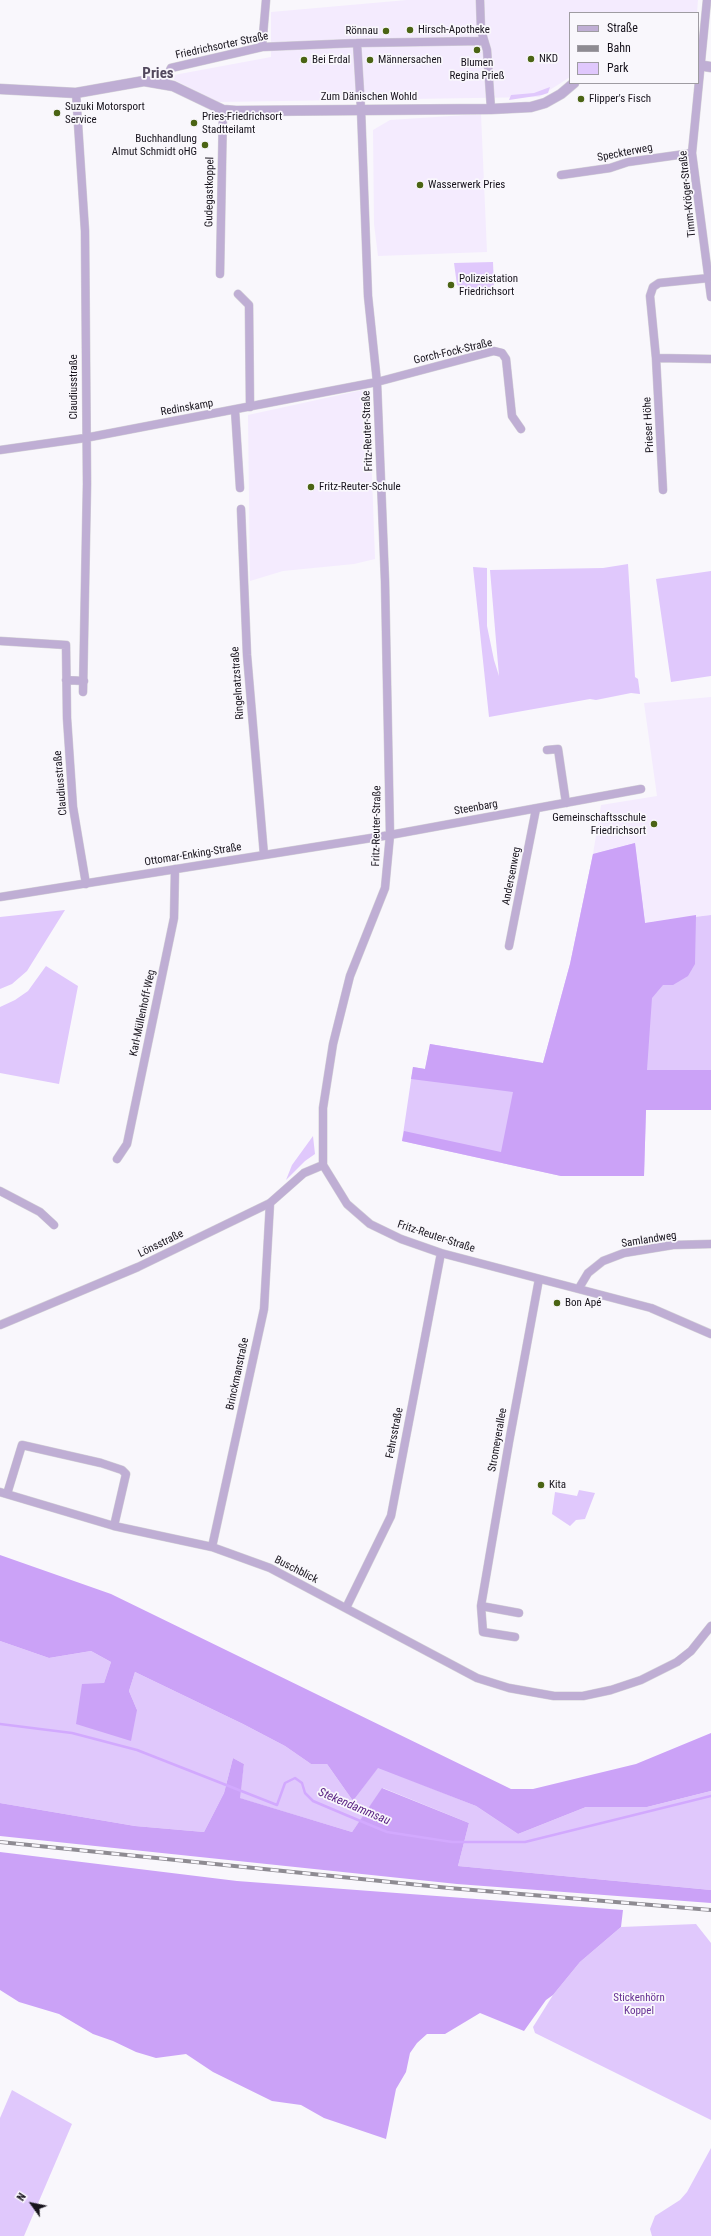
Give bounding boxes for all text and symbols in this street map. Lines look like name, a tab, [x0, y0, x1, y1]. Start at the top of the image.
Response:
legend	[569, 12, 699, 84]
text: Straße	[607, 21, 638, 35]
place label: Hirsch-Apotheke	[418, 23, 490, 37]
place label: Rönnau	[345, 24, 378, 38]
marker: Hirsch-Apotheke	[405, 25, 415, 35]
marker: Rönnau	[381, 26, 391, 36]
street label: Friedrichsorter Straße	[174, 30, 270, 62]
text: Bahn	[607, 41, 631, 55]
marker: Blumen Regina Prieß	[472, 45, 482, 55]
place label: NKD	[539, 52, 558, 66]
place label: Bei Erdal	[312, 53, 350, 67]
place label: Männersachen	[378, 53, 442, 67]
marker: NKD	[526, 54, 536, 64]
marker: Bei Erdal	[299, 55, 309, 65]
marker: Männersachen	[365, 55, 375, 65]
place label: Blumen Regina Prieß	[450, 56, 504, 82]
text: Park	[607, 61, 628, 75]
district label: Pries	[142, 65, 174, 83]
street label: Zum Dänischen Wohld	[321, 90, 417, 104]
place label: Flipper's Fisch	[589, 92, 651, 106]
marker: Flipper's Fisch	[576, 94, 586, 104]
place label: Suzuki Motorsport Service	[65, 100, 145, 126]
marker: Suzuki Motorsport Service	[52, 108, 62, 118]
place label: Pries-Friedrichsort Stadtteilamt	[202, 110, 282, 136]
marker: Pries-Friedrichsort Stadtteilamt	[189, 118, 199, 128]
place label: Buchhandlung Almut Schmidt oHG	[112, 132, 197, 158]
marker: Buchhandlung Almut Schmidt oHG	[200, 140, 210, 150]
street label: Speckterweg	[596, 141, 654, 165]
street label: Timm-Kröger-Straße	[677, 150, 699, 238]
street label: Gudegastkoppel	[203, 157, 217, 227]
place label: Wasserwerk Pries	[428, 178, 505, 192]
marker: Wasserwerk Pries	[415, 180, 425, 190]
place label: Polizeistation Friedrichsort	[459, 272, 518, 298]
marker: Polizeistation Friedrichsort	[446, 280, 456, 290]
street label: Gorch-Fock-Straße	[412, 337, 494, 367]
street label: Claudiusstraße	[67, 354, 81, 420]
street label: Fritz-Reuter-Straße	[360, 390, 376, 472]
street label: Redinskamp	[160, 397, 214, 419]
street label: Prieser Höhe	[641, 397, 657, 453]
place label: Fritz-Reuter-Schule	[319, 480, 401, 494]
marker: Fritz-Reuter-Schule	[306, 482, 316, 492]
street label: Ringelnatzstraße	[229, 646, 247, 720]
street label: Claudiusstraße	[52, 750, 70, 816]
street label: Fritz-Reuter-Straße	[370, 785, 384, 867]
street label: Steenbarg	[453, 798, 499, 818]
place label: Gemeinschaftsschule Friedrichsort	[552, 811, 646, 837]
marker: Gemeinschaftsschule Friedrichsort	[649, 819, 659, 829]
street label: Ottomar-Enking-Straße	[143, 841, 243, 869]
street label: Andersenweg	[500, 846, 524, 906]
street label: Karl-Müllenhoff-Weg	[127, 968, 159, 1058]
street label: Fritz-Reuter-Straße	[395, 1218, 477, 1256]
street label: Lönsstraße	[136, 1227, 186, 1261]
street label: Samlandweg	[621, 1229, 677, 1251]
place label: Bon Apé	[565, 1296, 601, 1310]
marker: Bon Apé	[552, 1298, 562, 1308]
street label: Brinckmanstraße	[224, 1337, 252, 1411]
street label: Fehrsstraße	[384, 1406, 406, 1460]
street label: Stromeyerallee	[486, 1407, 510, 1473]
place label: Kita	[549, 1478, 566, 1492]
marker: Kita	[536, 1480, 546, 1490]
street label: Buschblick	[272, 1553, 320, 1587]
water label: Stekendammsau	[316, 1785, 392, 1829]
park label: Stickenhörn Koppel	[613, 1991, 665, 2017]
north arrow	[12, 2184, 52, 2224]
text: N	[14, 2191, 29, 2204]

